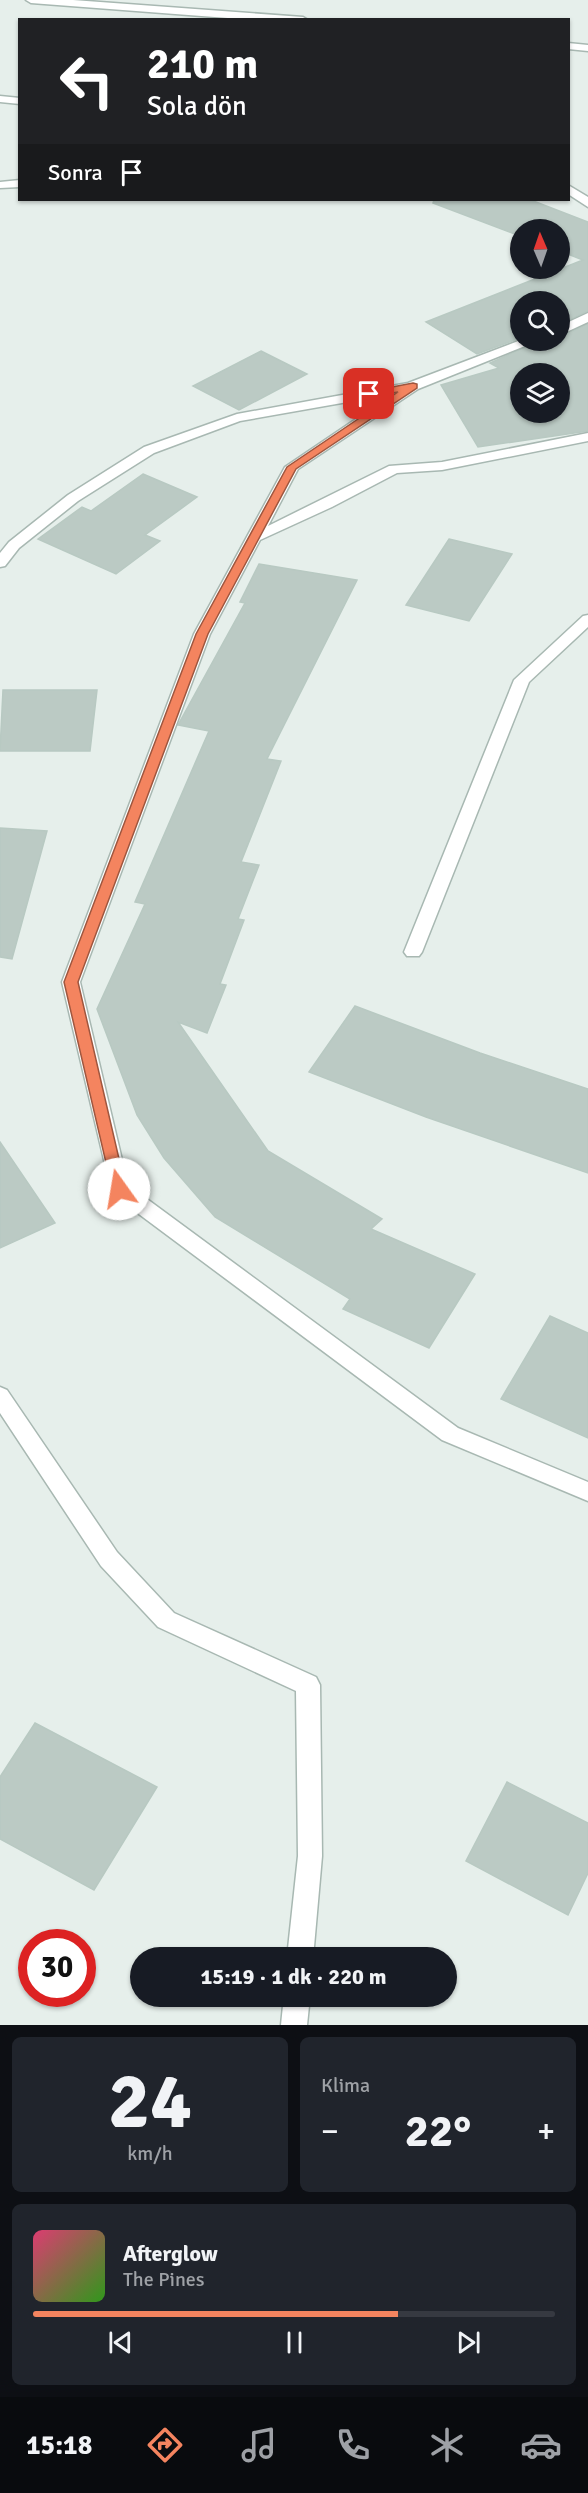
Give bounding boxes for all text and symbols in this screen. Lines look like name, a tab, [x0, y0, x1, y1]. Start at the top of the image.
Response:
text: 210 m	[147, 39, 258, 90]
icon: left	[48, 42, 126, 120]
text: Sola dön	[147, 90, 247, 123]
icon: arrive	[115, 156, 148, 189]
text: Sonra	[48, 159, 103, 186]
north arrow	[510, 219, 570, 279]
map controls	[510, 219, 570, 423]
button: search	[510, 291, 570, 351]
button: layers	[510, 363, 570, 423]
pin	[343, 368, 394, 419]
icon: arrive	[352, 377, 385, 410]
position arrow	[87, 1157, 151, 1221]
speed limit sign: 30	[18, 1929, 96, 2007]
text: 15:19 · 1 dk · 220 m	[200, 1963, 387, 1990]
text: 24	[108, 2054, 192, 2150]
text: Klima	[321, 2073, 370, 2098]
text: 22°	[405, 2104, 471, 2159]
text: −	[321, 2111, 339, 2152]
text: +	[537, 2111, 555, 2152]
text: km/h	[127, 2141, 173, 2166]
text: Afterglow	[123, 2240, 218, 2267]
text: The Pines	[123, 2267, 205, 2292]
icon: previous	[104, 2326, 137, 2359]
icon: pause	[278, 2326, 311, 2359]
icon: next	[452, 2326, 485, 2359]
icon: directions	[144, 2424, 186, 2466]
icon: music	[238, 2424, 280, 2466]
icon: phone	[332, 2424, 374, 2466]
icon: climate	[426, 2424, 468, 2466]
icon: car	[520, 2424, 562, 2466]
text: 15:18	[26, 2429, 92, 2462]

